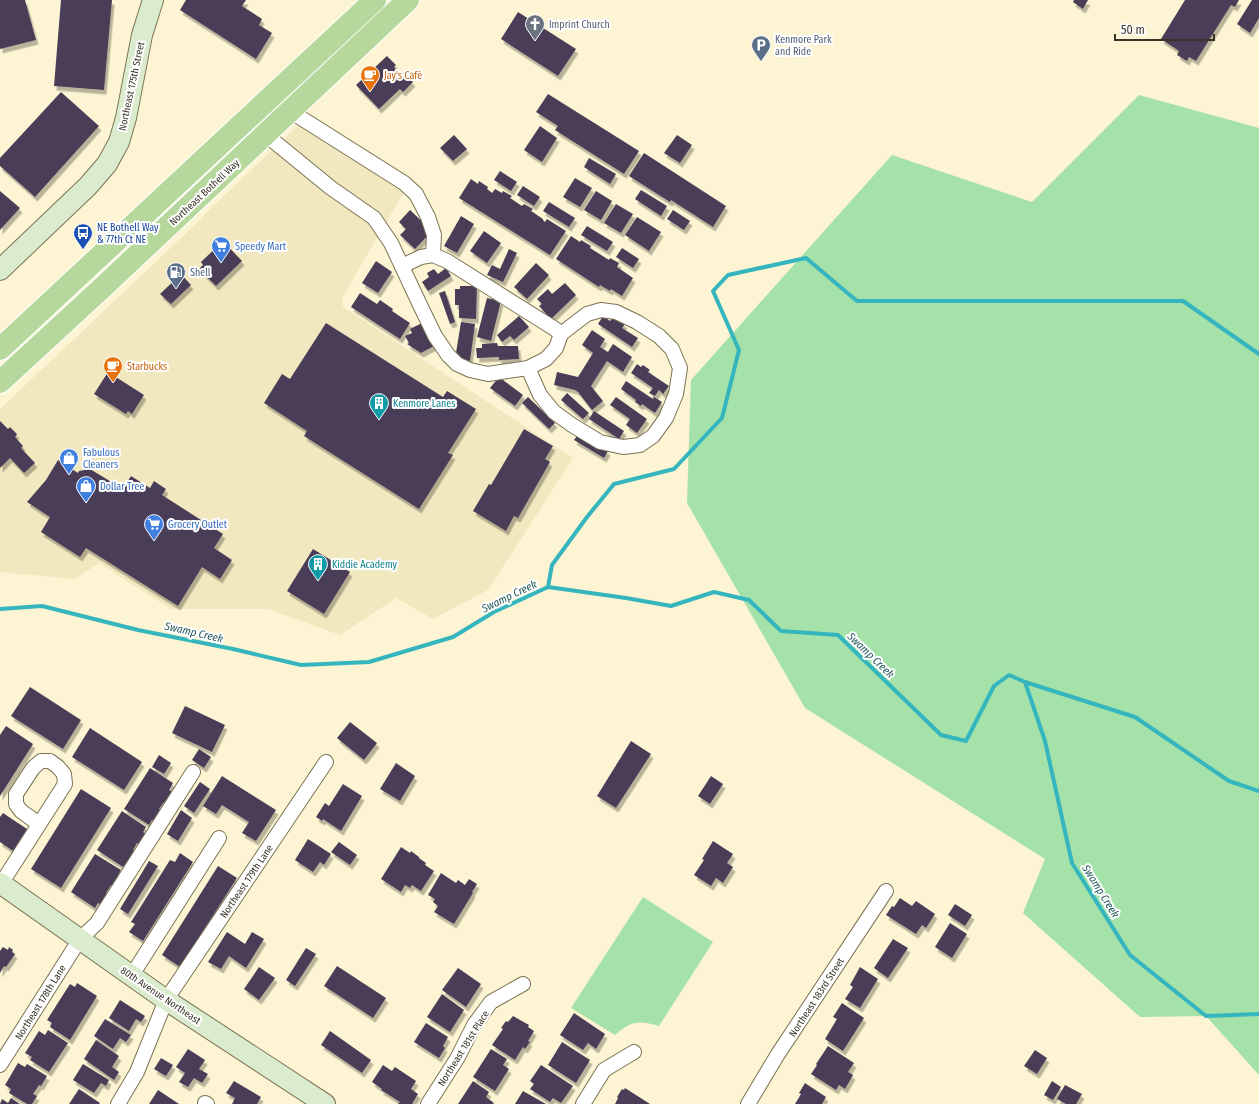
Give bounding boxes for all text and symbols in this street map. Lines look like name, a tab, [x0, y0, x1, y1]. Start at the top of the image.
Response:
church icon: Imprint Church	[524, 13, 546, 41]
scale bar	[1115, 16, 1214, 42]
place label: Imprint Church	[549, 19, 610, 31]
text: 50 m	[1121, 23, 1145, 37]
parking icon: Kenmore Park and Ride	[750, 34, 772, 62]
place label: Kenmore Park and Ride	[775, 34, 832, 58]
street label: Northeast 175th Street	[117, 40, 147, 132]
cafe icon: Jay's Café	[359, 64, 381, 92]
place label: Jay's Café	[384, 70, 422, 82]
street label: Northeast Bothell Way	[167, 157, 243, 228]
bus stop icon: NE Bothell Way & 77th Ct NE	[72, 222, 94, 250]
place label: NE Bothell Way & 77th Ct NE	[97, 222, 159, 246]
supermarket icon: Speedy Mart	[210, 235, 232, 263]
place label: Speedy Mart	[235, 241, 287, 253]
fuel station icon: Shell	[165, 261, 187, 289]
place label: Shell	[190, 267, 211, 279]
cafe icon: Starbucks	[102, 355, 124, 383]
place label: Starbucks	[127, 361, 167, 373]
building icon: Kenmore Lanes	[368, 392, 390, 420]
place label: Kenmore Lanes	[393, 398, 456, 410]
shop icon: Fabulous Cleaners	[58, 447, 80, 475]
place label: Fabulous Cleaners	[83, 447, 120, 471]
shop icon: Dollar Tree	[75, 475, 97, 503]
place label: Dollar Tree	[100, 481, 145, 493]
supermarket icon: Grocery Outlet	[143, 513, 165, 541]
place label: Grocery Outlet	[168, 519, 228, 531]
building icon: Kiddie Academy	[307, 553, 329, 581]
place label: Kiddie Academy	[332, 559, 398, 571]
water label: Swamp Creek	[479, 577, 539, 616]
water label: Swamp Creek	[162, 619, 225, 646]
water label: Swamp Creek	[844, 629, 897, 681]
street label: Northeast 179th Lane	[218, 843, 276, 921]
water label: Swamp Creek	[1079, 862, 1122, 920]
street label: Northeast 183rd Street	[787, 955, 847, 1039]
street label: Northeast 178th Lane	[13, 963, 69, 1042]
street label: 80th Avenue Northeast	[118, 965, 203, 1028]
street label: Northeast 181st Place	[436, 1008, 492, 1089]

